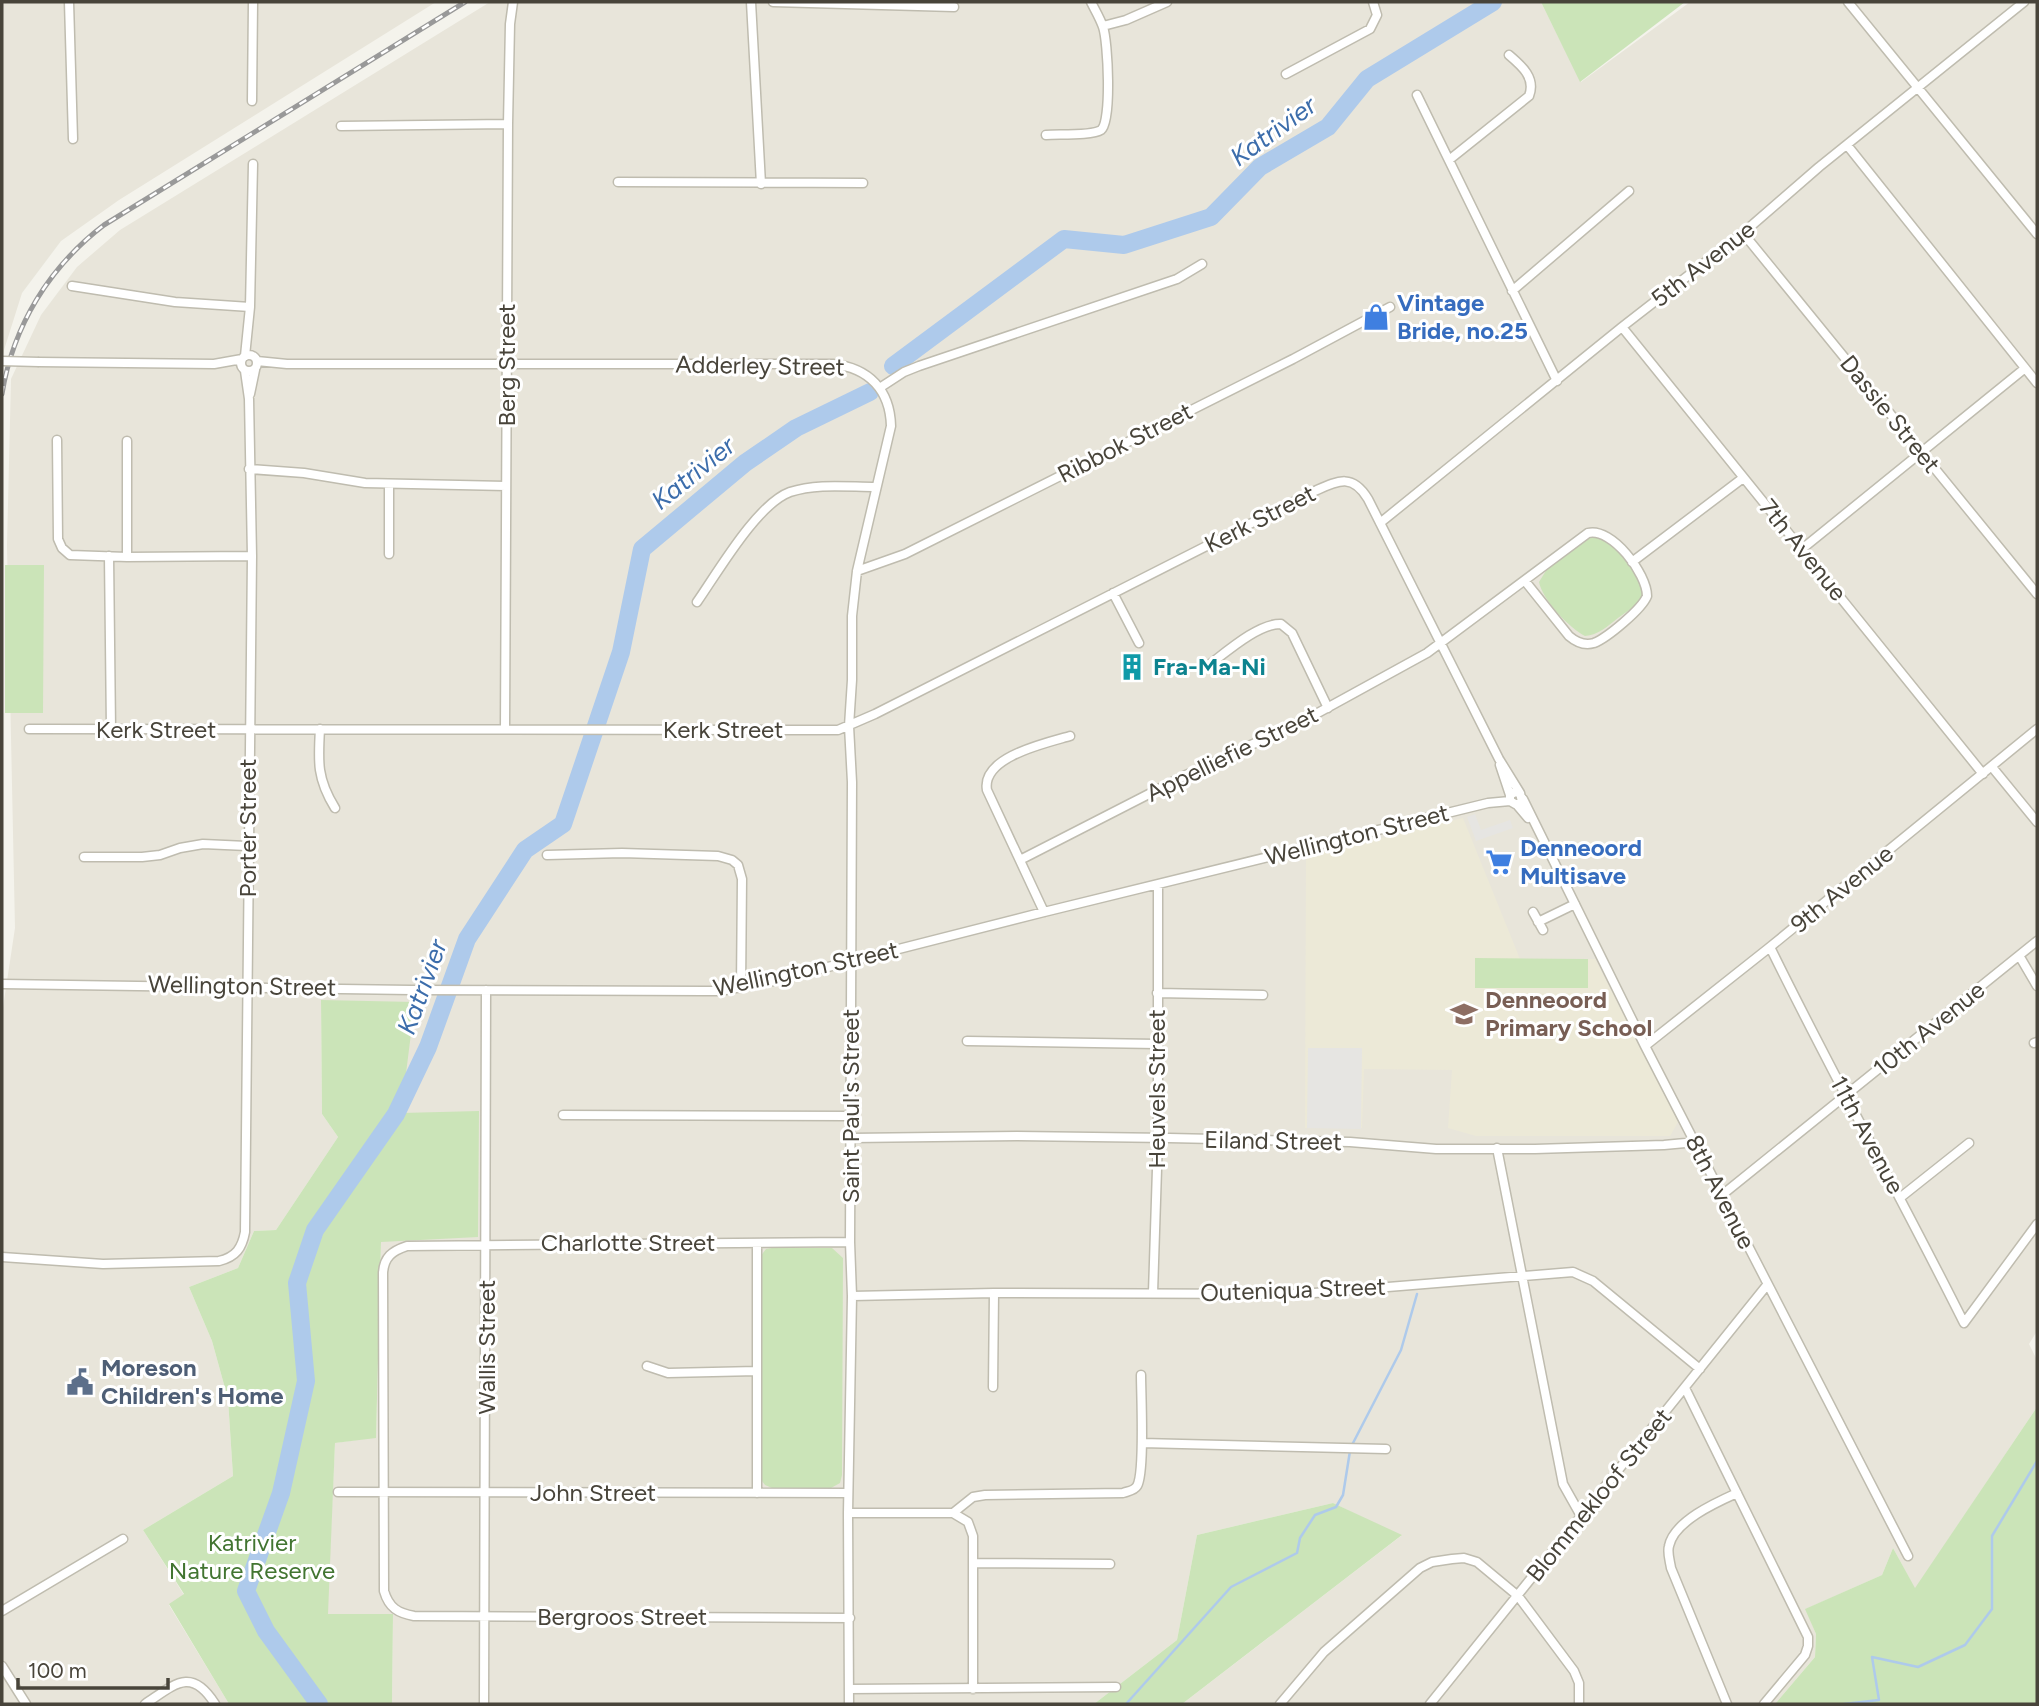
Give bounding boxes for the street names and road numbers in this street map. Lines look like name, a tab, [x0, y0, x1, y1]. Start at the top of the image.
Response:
street label: 5th Avenue	[1645, 214, 1760, 313]
street label: Berg Street	[492, 303, 521, 427]
street label: Dassie Street	[1834, 349, 1947, 478]
street label: Adderley Street	[675, 350, 845, 381]
street label: Ribbok Street	[1053, 396, 1197, 489]
street label: Kerk Street	[1200, 478, 1320, 559]
street label: 7th Avenue	[1754, 493, 1853, 606]
street label: Appelliefie Street	[1141, 699, 1322, 808]
street label: Kerk Street	[96, 715, 216, 744]
street label: Kerk Street	[663, 715, 783, 744]
street label: Porter Street	[233, 758, 262, 898]
street label: Wellington Street	[1262, 798, 1452, 871]
street label: 9th Avenue	[1785, 839, 1899, 939]
street label: Wellington Street	[711, 935, 901, 1002]
street label: Wellington Street	[148, 969, 336, 1002]
street label: 10th Avenue	[1867, 975, 1990, 1082]
street label: Saint Paul's Street	[836, 1009, 865, 1203]
street label: Heuvels Street	[1142, 1009, 1171, 1169]
street label: 11th Avenue	[1824, 1071, 1911, 1199]
street label: Eiland Street	[1204, 1125, 1342, 1156]
street label: 8th Avenue	[1679, 1130, 1762, 1254]
street label: Charlotte Street	[541, 1228, 715, 1257]
street label: Outeniqua Street	[1200, 1272, 1386, 1307]
street label: Wallis Street	[472, 1280, 501, 1414]
street label: Blommekloof Street	[1520, 1402, 1677, 1587]
street label: John Street	[530, 1478, 656, 1507]
street label: Bergroos Street	[537, 1602, 707, 1631]

